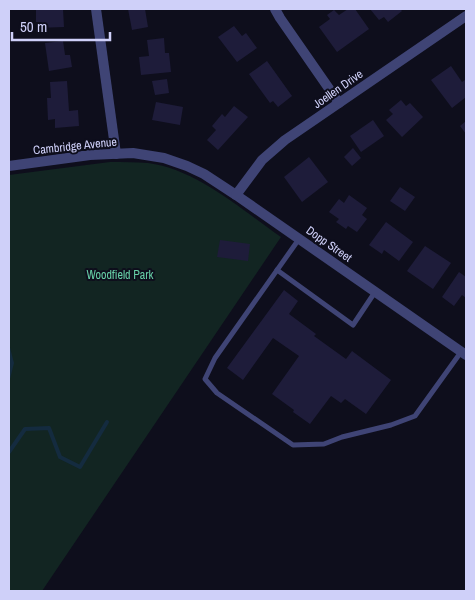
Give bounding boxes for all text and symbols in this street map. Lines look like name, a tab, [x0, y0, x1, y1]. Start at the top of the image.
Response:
scale bar	[12, 10, 110, 42]
text: 50 m	[20, 16, 47, 37]
street label: Joellen Drive	[310, 66, 366, 112]
street label: Cambridge Avenue	[32, 134, 118, 158]
street label: Dopp Street	[303, 222, 355, 266]
park label: Woodfield Park	[86, 267, 154, 283]

